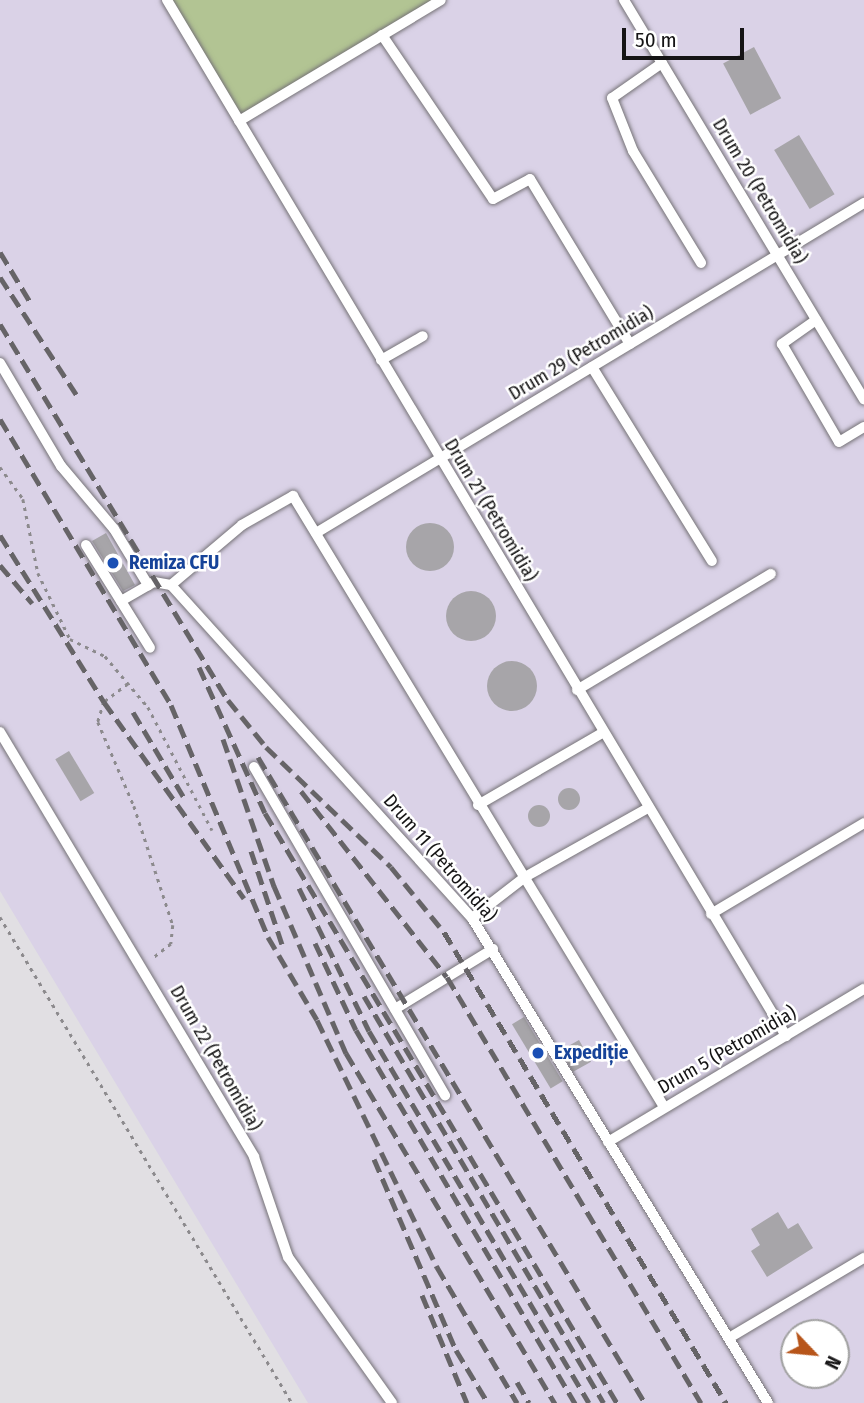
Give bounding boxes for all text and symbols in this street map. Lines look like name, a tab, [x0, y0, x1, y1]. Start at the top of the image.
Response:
scale bar	[626, 14, 748, 58]
text: 50 m	[635, 27, 677, 53]
street label: Drum 20 (Petromidia)	[708, 114, 812, 268]
street label: Drum 29 (Petromidia)	[505, 301, 657, 405]
street label: Drum 21 (Petromidia)	[439, 434, 543, 586]
place label: Remiza CFU	[129, 552, 219, 574]
marker: Remiza CFU	[103, 553, 123, 573]
street label: Drum 11 (Petromidia)	[378, 790, 502, 926]
street label: Drum 22 (Petromidia)	[165, 981, 267, 1135]
street label: Drum 5 (Petromidia)	[654, 1001, 800, 1099]
place label: Expediție	[554, 1042, 628, 1064]
marker: Expediție	[528, 1043, 548, 1063]
north arrow	[780, 1319, 850, 1389]
text: N	[820, 1352, 845, 1373]

